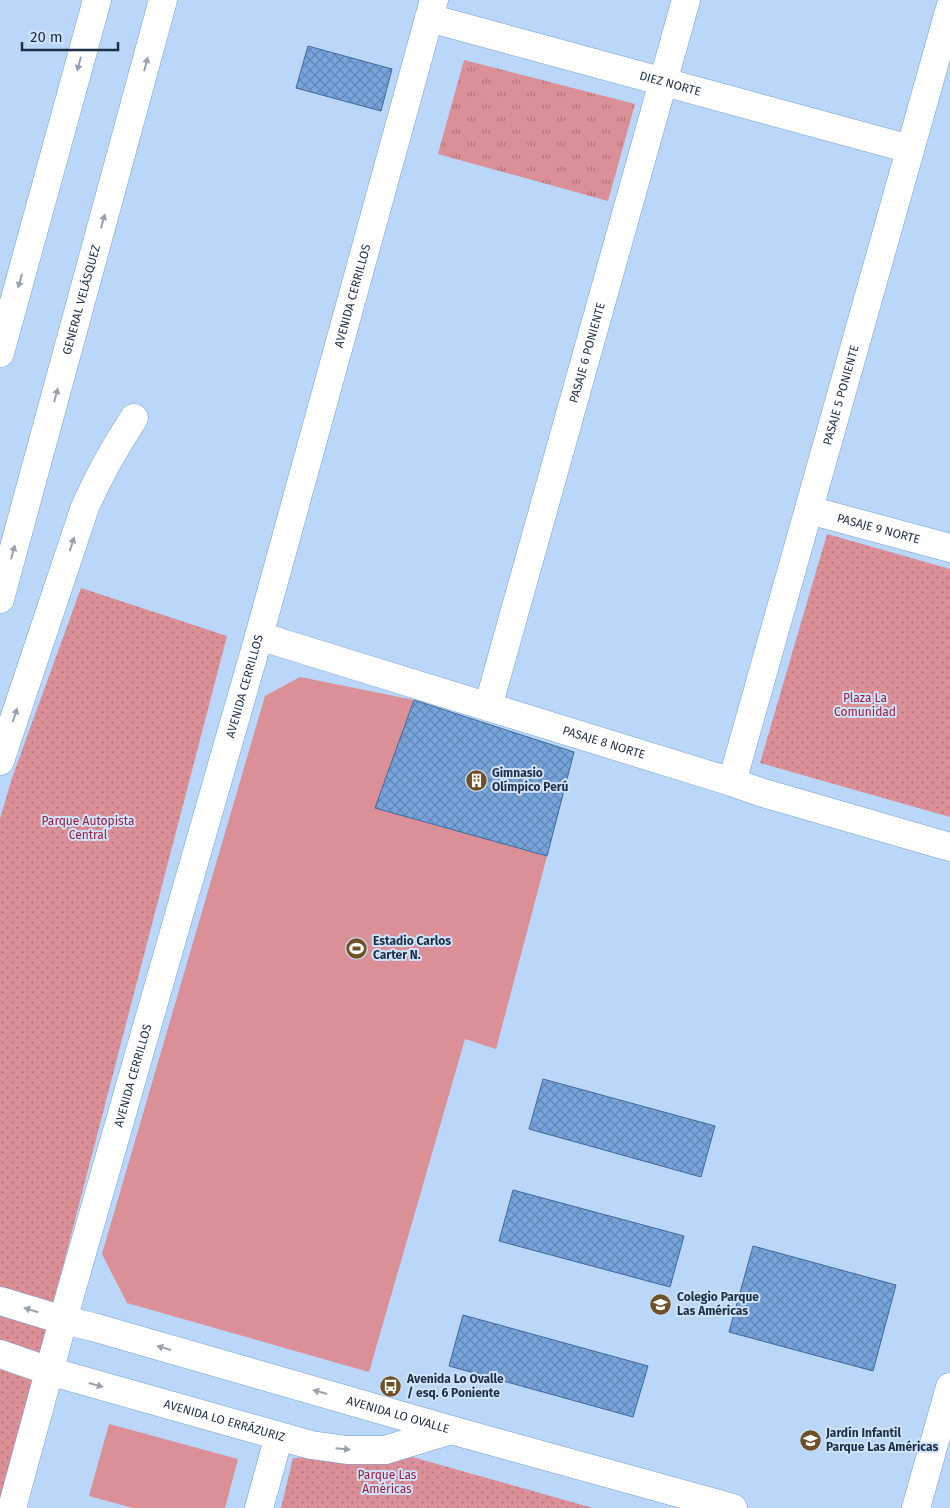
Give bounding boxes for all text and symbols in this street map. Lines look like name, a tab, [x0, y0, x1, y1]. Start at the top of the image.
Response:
scale bar	[22, 20, 119, 52]
text: 20 m	[30, 28, 63, 46]
one-way arrow	[75, 56, 83, 71]
one-way arrow	[142, 57, 150, 72]
street label: DIEZ NORTE	[638, 69, 703, 99]
one-way arrow	[99, 214, 107, 229]
street label: AVENIDA CERRILLOS	[332, 242, 374, 349]
street label: GENERAL VELÁSQUEZ	[60, 243, 103, 356]
one-way arrow	[16, 273, 24, 288]
street label: PASAJE 6 PONIENTE	[567, 301, 608, 404]
street label: PASAJE 5 PONIENTE	[820, 343, 862, 447]
one-way arrow	[52, 387, 60, 402]
street label: PASAJE 9 NORTE	[835, 511, 922, 547]
one-way arrow	[69, 536, 77, 551]
one-way arrow	[9, 544, 17, 559]
street label: AVENIDA CERRILLOS	[223, 633, 266, 740]
park label: Plaza La Comunidad	[834, 691, 896, 719]
one-way arrow	[12, 707, 20, 722]
street label: PASAJE 8 NORTE	[561, 723, 647, 762]
place label: Gimnasio Olímpico Perú	[492, 766, 569, 794]
building icon: Gimnasio Olímpico Perú	[464, 768, 488, 792]
park label: Parque Autopista Central	[42, 814, 134, 842]
place label: Estadio Carlos Carter N.	[373, 934, 451, 962]
sports icon: Estadio Carlos Carter N.	[345, 936, 369, 960]
street label: AVENIDA CERRILLOS	[111, 1022, 154, 1129]
place label: Colegio Parque Las Américas	[677, 1290, 759, 1318]
school or university icon: Colegio Parque Las Américas	[649, 1292, 673, 1316]
one-way arrow	[24, 1306, 39, 1314]
one-way arrow	[156, 1344, 171, 1352]
place label: Avenida Lo Ovalle / esq. 6 Poniente	[406, 1372, 504, 1400]
bus stop icon: Avenida Lo Ovalle / esq. 6 Poniente	[379, 1374, 403, 1398]
one-way arrow	[88, 1381, 103, 1389]
one-way arrow	[313, 1387, 328, 1395]
street label: AVENIDA LO OVALLE	[345, 1393, 451, 1436]
street label: AVENIDA LO ERRÁZURIZ	[162, 1397, 286, 1444]
place label: Jardín Infantil Parque Las Américas	[825, 1426, 938, 1454]
school or university icon: Jardín Infantil Parque Las Américas	[798, 1428, 822, 1452]
one-way arrow	[336, 1445, 352, 1453]
park label: Parque Las Américas	[358, 1468, 417, 1496]

